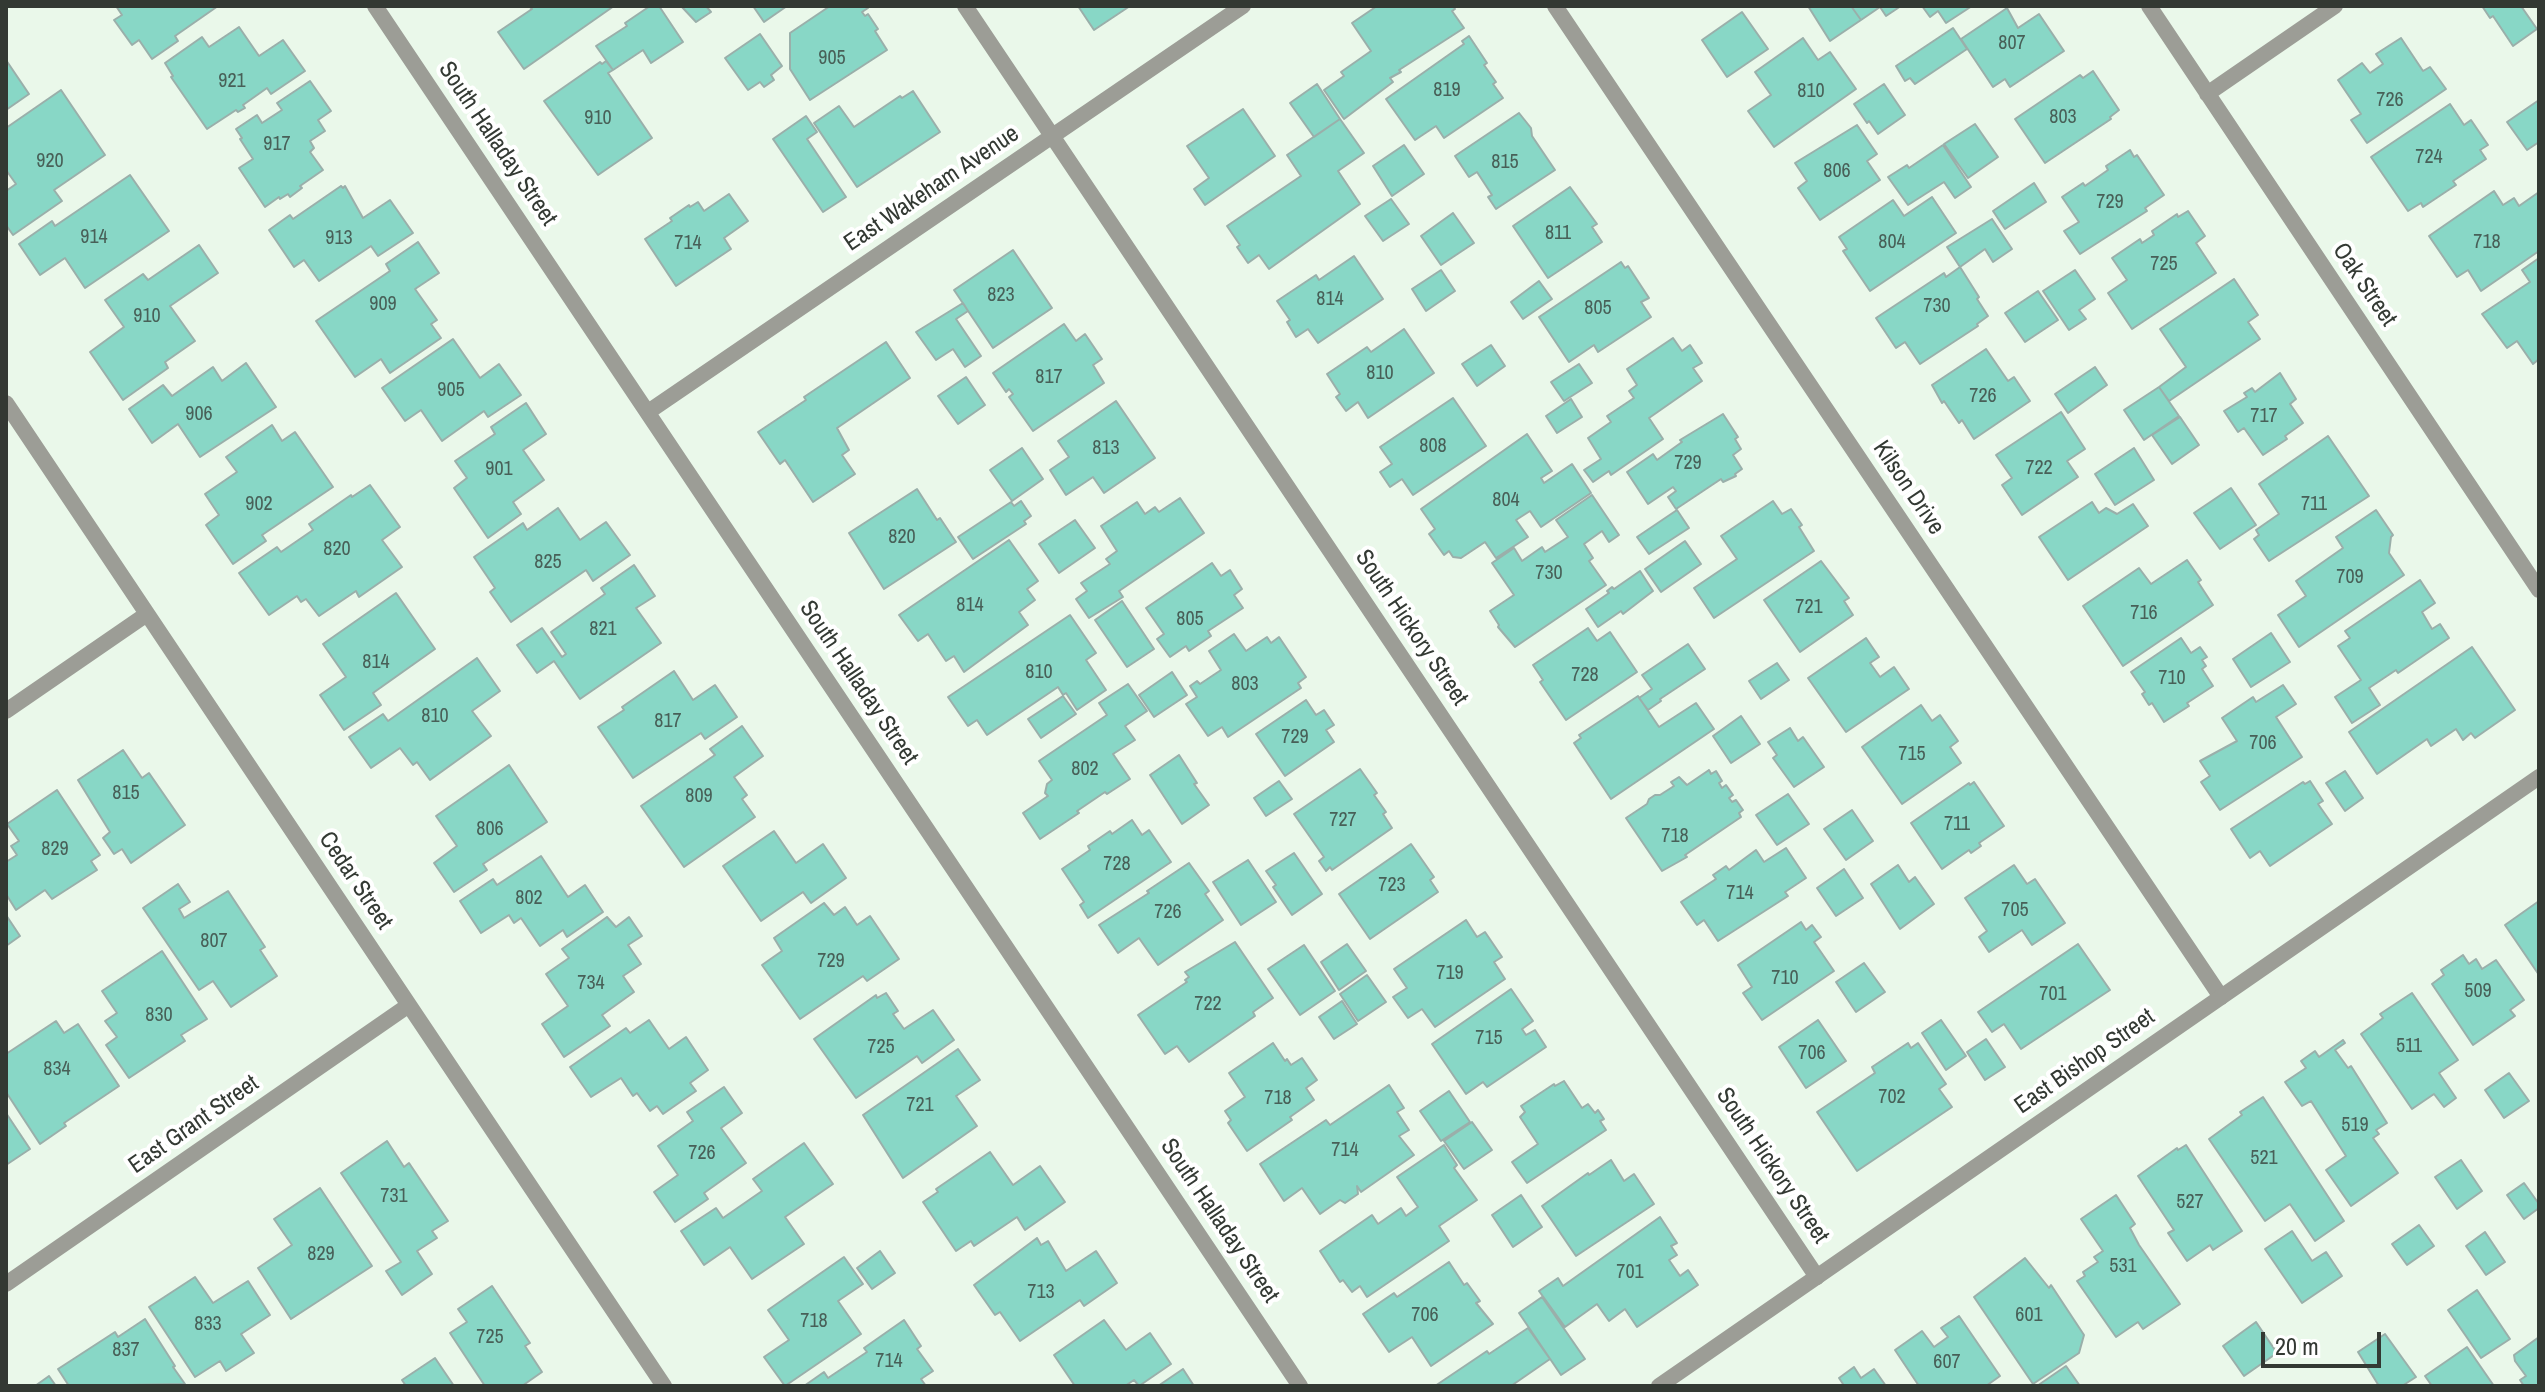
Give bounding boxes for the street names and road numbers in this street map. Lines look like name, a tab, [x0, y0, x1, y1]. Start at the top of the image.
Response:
street label: South Halladay Street	[432, 57, 562, 231]
street label: East Wakeham Avenue	[839, 120, 1025, 258]
street label: Oak Street	[2326, 238, 2402, 332]
street label: Kilson Drive	[1866, 436, 1950, 540]
street label: South Hickory Street	[1348, 545, 1474, 711]
street label: South Halladay Street	[793, 596, 923, 770]
street label: Cedar Street	[312, 827, 398, 935]
street label: East Bishop Street	[2010, 1003, 2160, 1121]
street label: East Grant Street	[123, 1070, 265, 1180]
street label: South Hickory Street	[1709, 1083, 1835, 1249]
street label: South Halladay Street	[1154, 1134, 1284, 1308]

